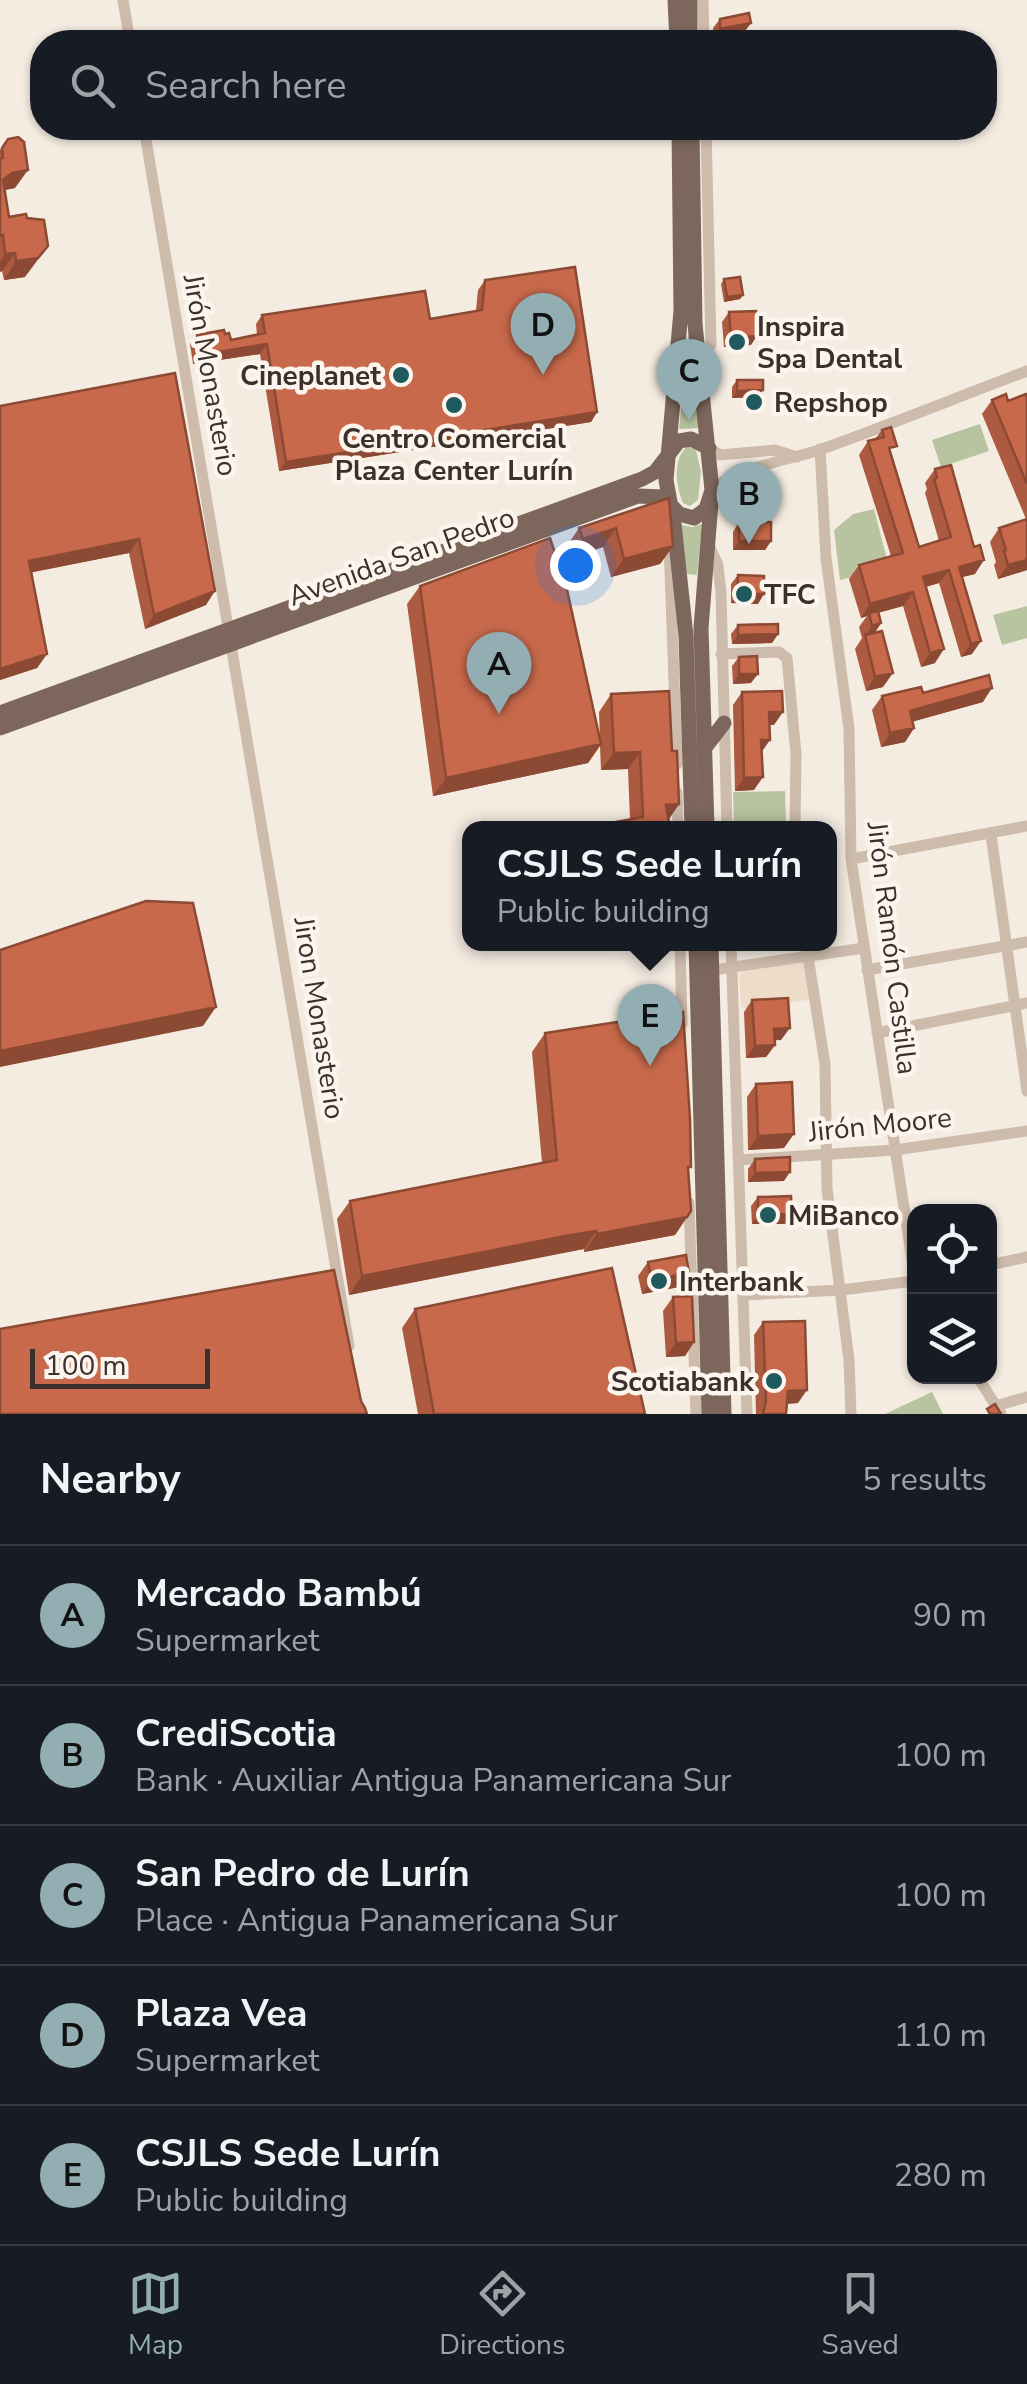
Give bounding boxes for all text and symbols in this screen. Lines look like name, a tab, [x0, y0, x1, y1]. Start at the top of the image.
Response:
search box	[30, 30, 997, 140]
icon: search	[65, 58, 120, 113]
text: Search here	[145, 60, 346, 111]
street label: Jirón Monasterio	[173, 270, 246, 479]
pin: D	[510, 292, 576, 375]
place label: Inspira Spa Dental	[757, 308, 902, 378]
marker: Inspira Spa Dental	[726, 331, 748, 353]
pin: C	[656, 338, 722, 421]
place label: Cineplanet	[240, 357, 381, 395]
marker: Cineplanet	[390, 364, 412, 386]
place label: Repshop	[774, 384, 888, 422]
marker: Repshop	[743, 391, 765, 413]
marker: Centro Comercial Plaza Center Lurín	[443, 394, 465, 416]
place label: Centro Comercial Plaza Center Lurín	[335, 420, 573, 490]
pin: B	[716, 462, 782, 544]
street label: Avenida San Pedro	[283, 498, 520, 616]
your location	[550, 540, 601, 591]
place label: TFC	[764, 576, 816, 614]
marker: TFC	[733, 583, 755, 605]
pin: A	[466, 632, 532, 714]
street label: Jirón Ramón Castilla	[858, 819, 926, 1077]
popup	[462, 821, 837, 951]
text: CSJLS Sede Lurín	[497, 839, 802, 890]
text: Public building	[497, 890, 710, 933]
street label: Jiron Monasterio	[284, 913, 354, 1122]
pin: E	[618, 984, 682, 1066]
street label: Jirón Moore	[806, 1099, 954, 1152]
place label: MiBanco	[788, 1197, 899, 1235]
marker: MiBanco	[757, 1204, 779, 1226]
map controls	[907, 1204, 997, 1384]
button: locate	[907, 1204, 997, 1294]
place label: Interbank	[679, 1263, 805, 1301]
marker: Interbank	[648, 1270, 670, 1292]
button: layers	[907, 1294, 997, 1384]
scale bar	[30, 1344, 210, 1388]
text: 100 m	[45, 1347, 127, 1385]
place label: Scotiabank	[611, 1363, 755, 1401]
marker: Scotiabank	[763, 1370, 785, 1392]
text: Nearby	[40, 1451, 181, 1508]
text: 5 results	[862, 1458, 987, 1501]
text: Mercado Bambú	[135, 1568, 422, 1619]
text: A	[61, 1594, 84, 1637]
text: 90 m	[913, 1594, 987, 1637]
text: Supermarket	[135, 1619, 319, 1662]
text: CrediScotia	[135, 1708, 337, 1759]
text: B	[61, 1734, 84, 1777]
text: 100 m	[894, 1734, 987, 1777]
text: Bank · Auxiliar Antigua Panamericana Sur	[135, 1759, 732, 1802]
text: San Pedro de Lurín	[135, 1848, 470, 1899]
text: C	[62, 1874, 83, 1917]
text: 100 m	[894, 1874, 987, 1917]
text: Place · Antigua Panamericana Sur	[135, 1899, 618, 1942]
text: Plaza Vea	[135, 1988, 308, 2039]
text: D	[60, 2014, 85, 2057]
text: 110 m	[894, 2014, 987, 2057]
text: Supermarket	[135, 2039, 319, 2082]
text: CSJLS Sede Lurín	[135, 2128, 440, 2179]
text: E	[63, 2154, 82, 2197]
text: 280 m	[894, 2154, 987, 2197]
text: Public building	[135, 2179, 348, 2222]
tab: Map	[128, 2266, 183, 2364]
tab: Directions	[439, 2266, 565, 2364]
tab: Saved	[822, 2266, 899, 2364]

